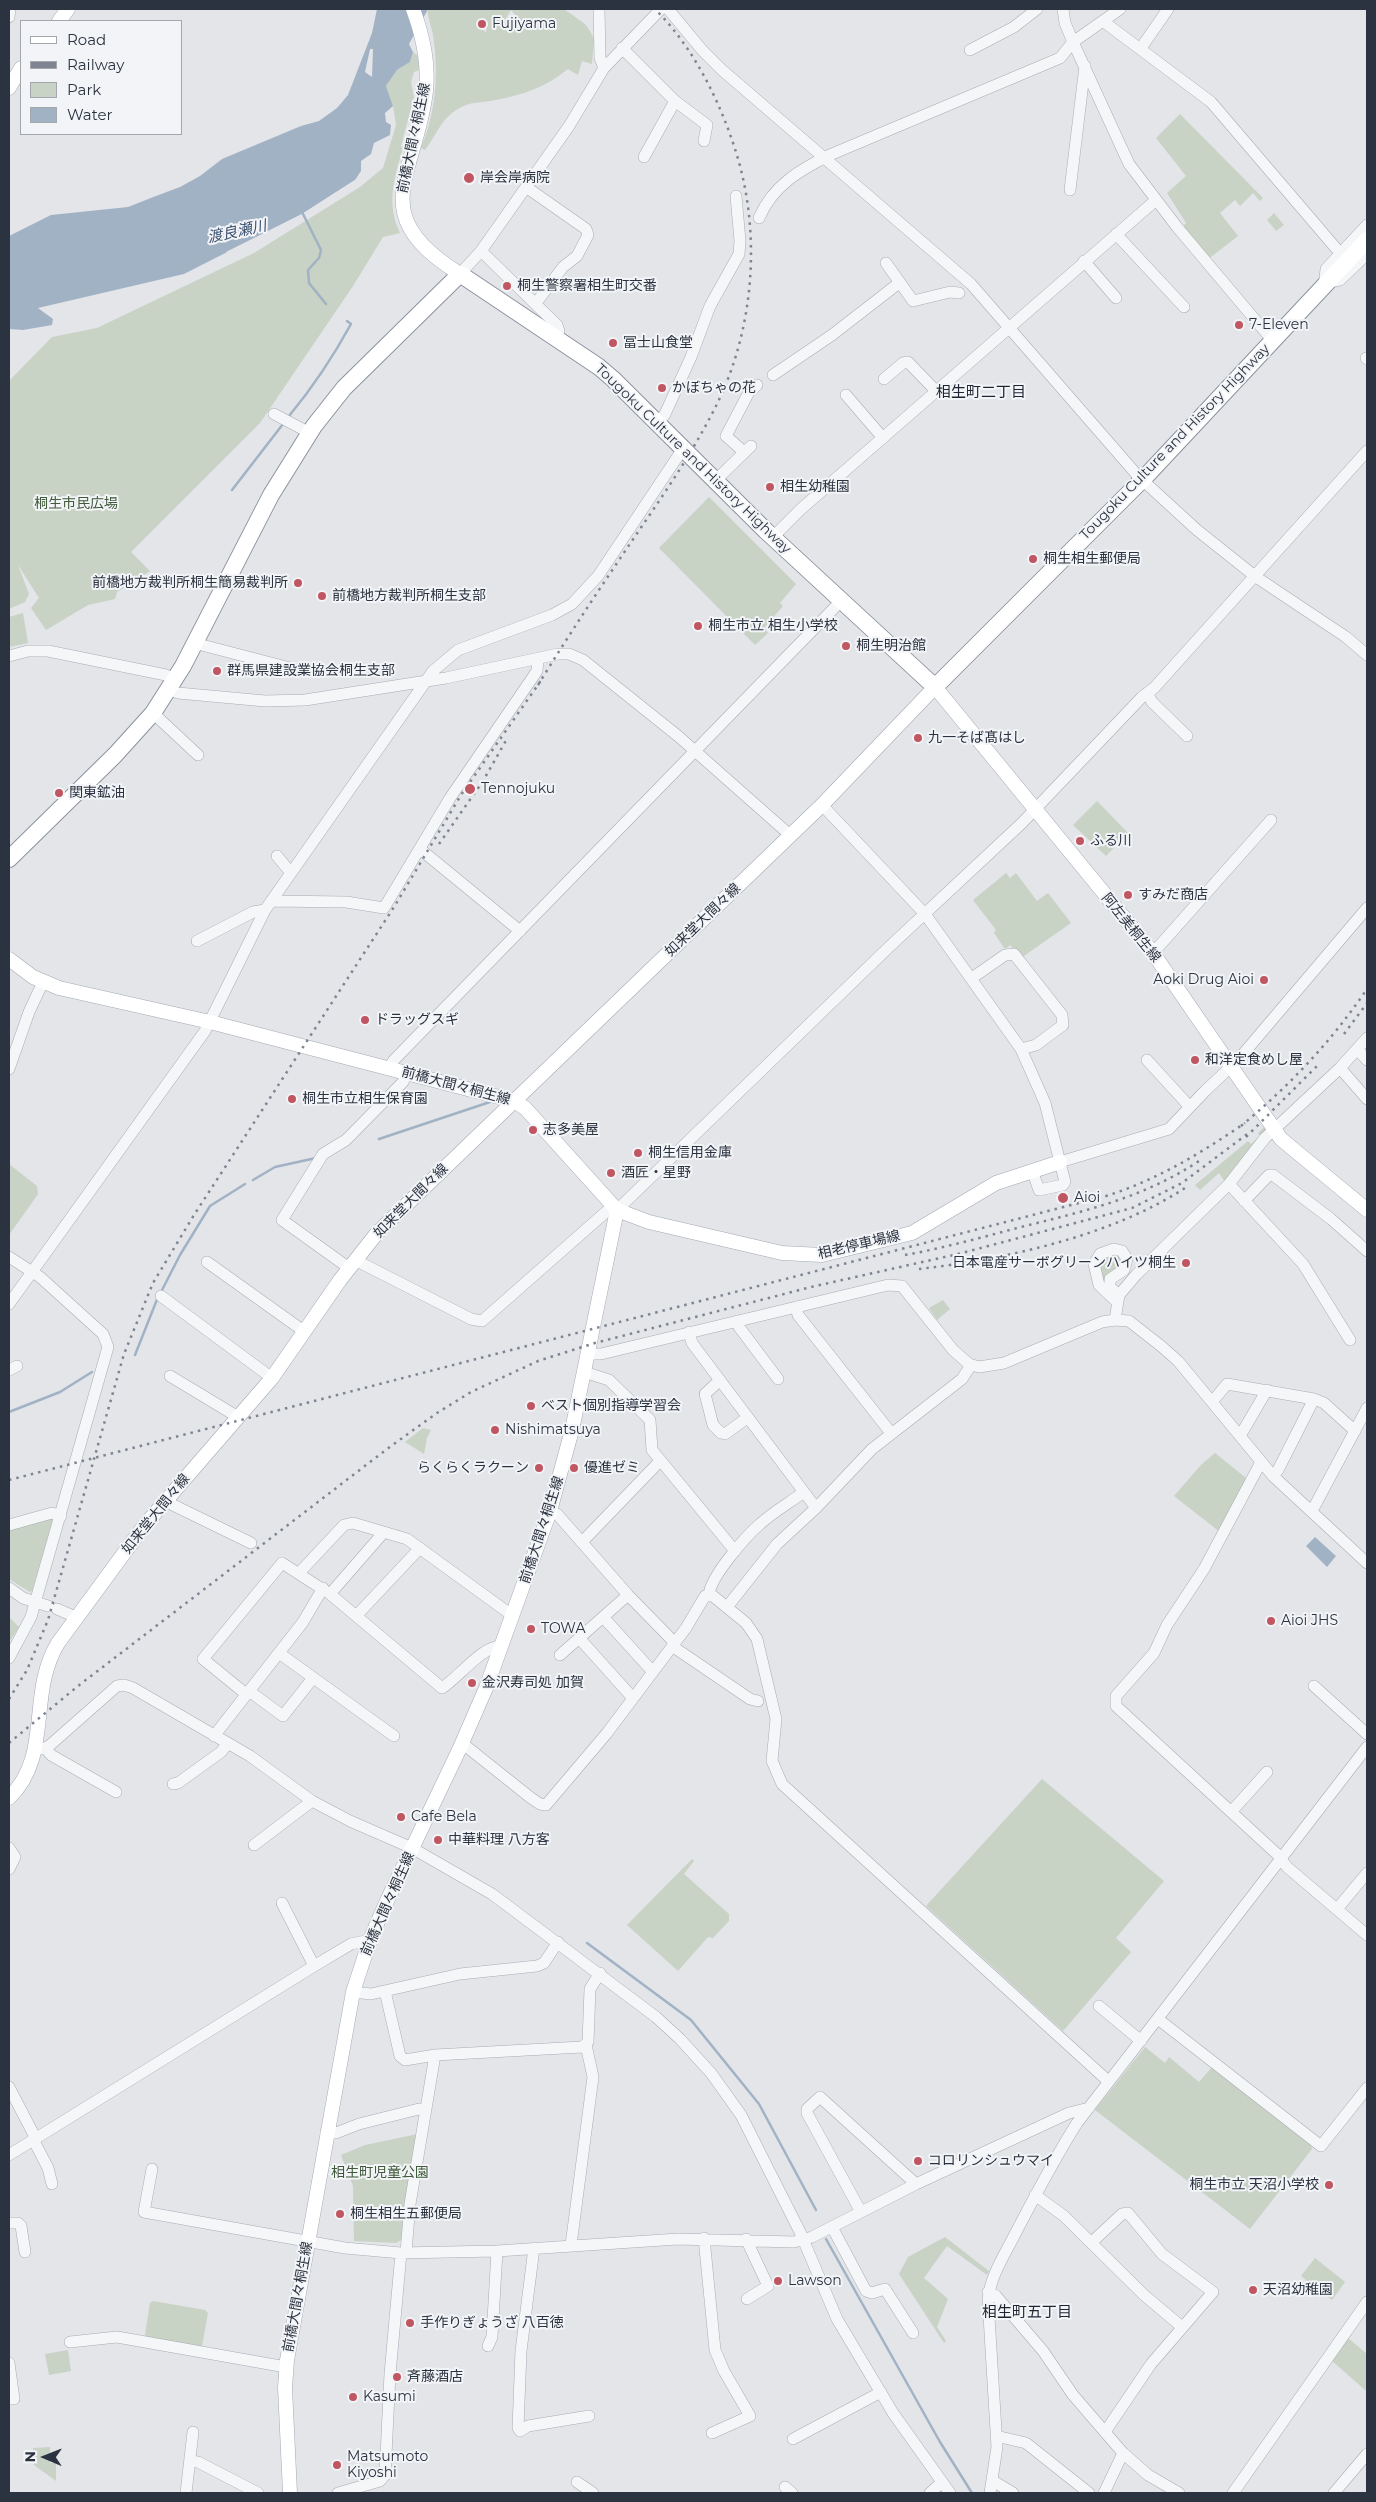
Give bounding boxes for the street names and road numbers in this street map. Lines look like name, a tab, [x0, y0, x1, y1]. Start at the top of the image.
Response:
street label: 前橋大間々桐生線	[394, 81, 434, 195]
street label: Tougoku Culture and History Highway	[1077, 340, 1273, 544]
street label: Tougoku Culture and History Highway	[591, 361, 795, 557]
street label: 如来堂大間々線	[662, 880, 744, 960]
street label: 阿左美桐生線	[1098, 890, 1164, 966]
street label: 前橋大間々桐生線	[400, 1063, 512, 1109]
street label: 如来堂大間々線	[370, 1160, 452, 1242]
street label: 相老停車場線	[816, 1227, 902, 1263]
street label: 如来堂大間々線	[119, 1471, 193, 1557]
street label: 前橋大間々桐生線	[517, 1474, 567, 1586]
street label: 前橋大間々桐生線	[358, 1849, 418, 1959]
street label: 前橋大間々桐生線	[280, 2240, 316, 2354]

